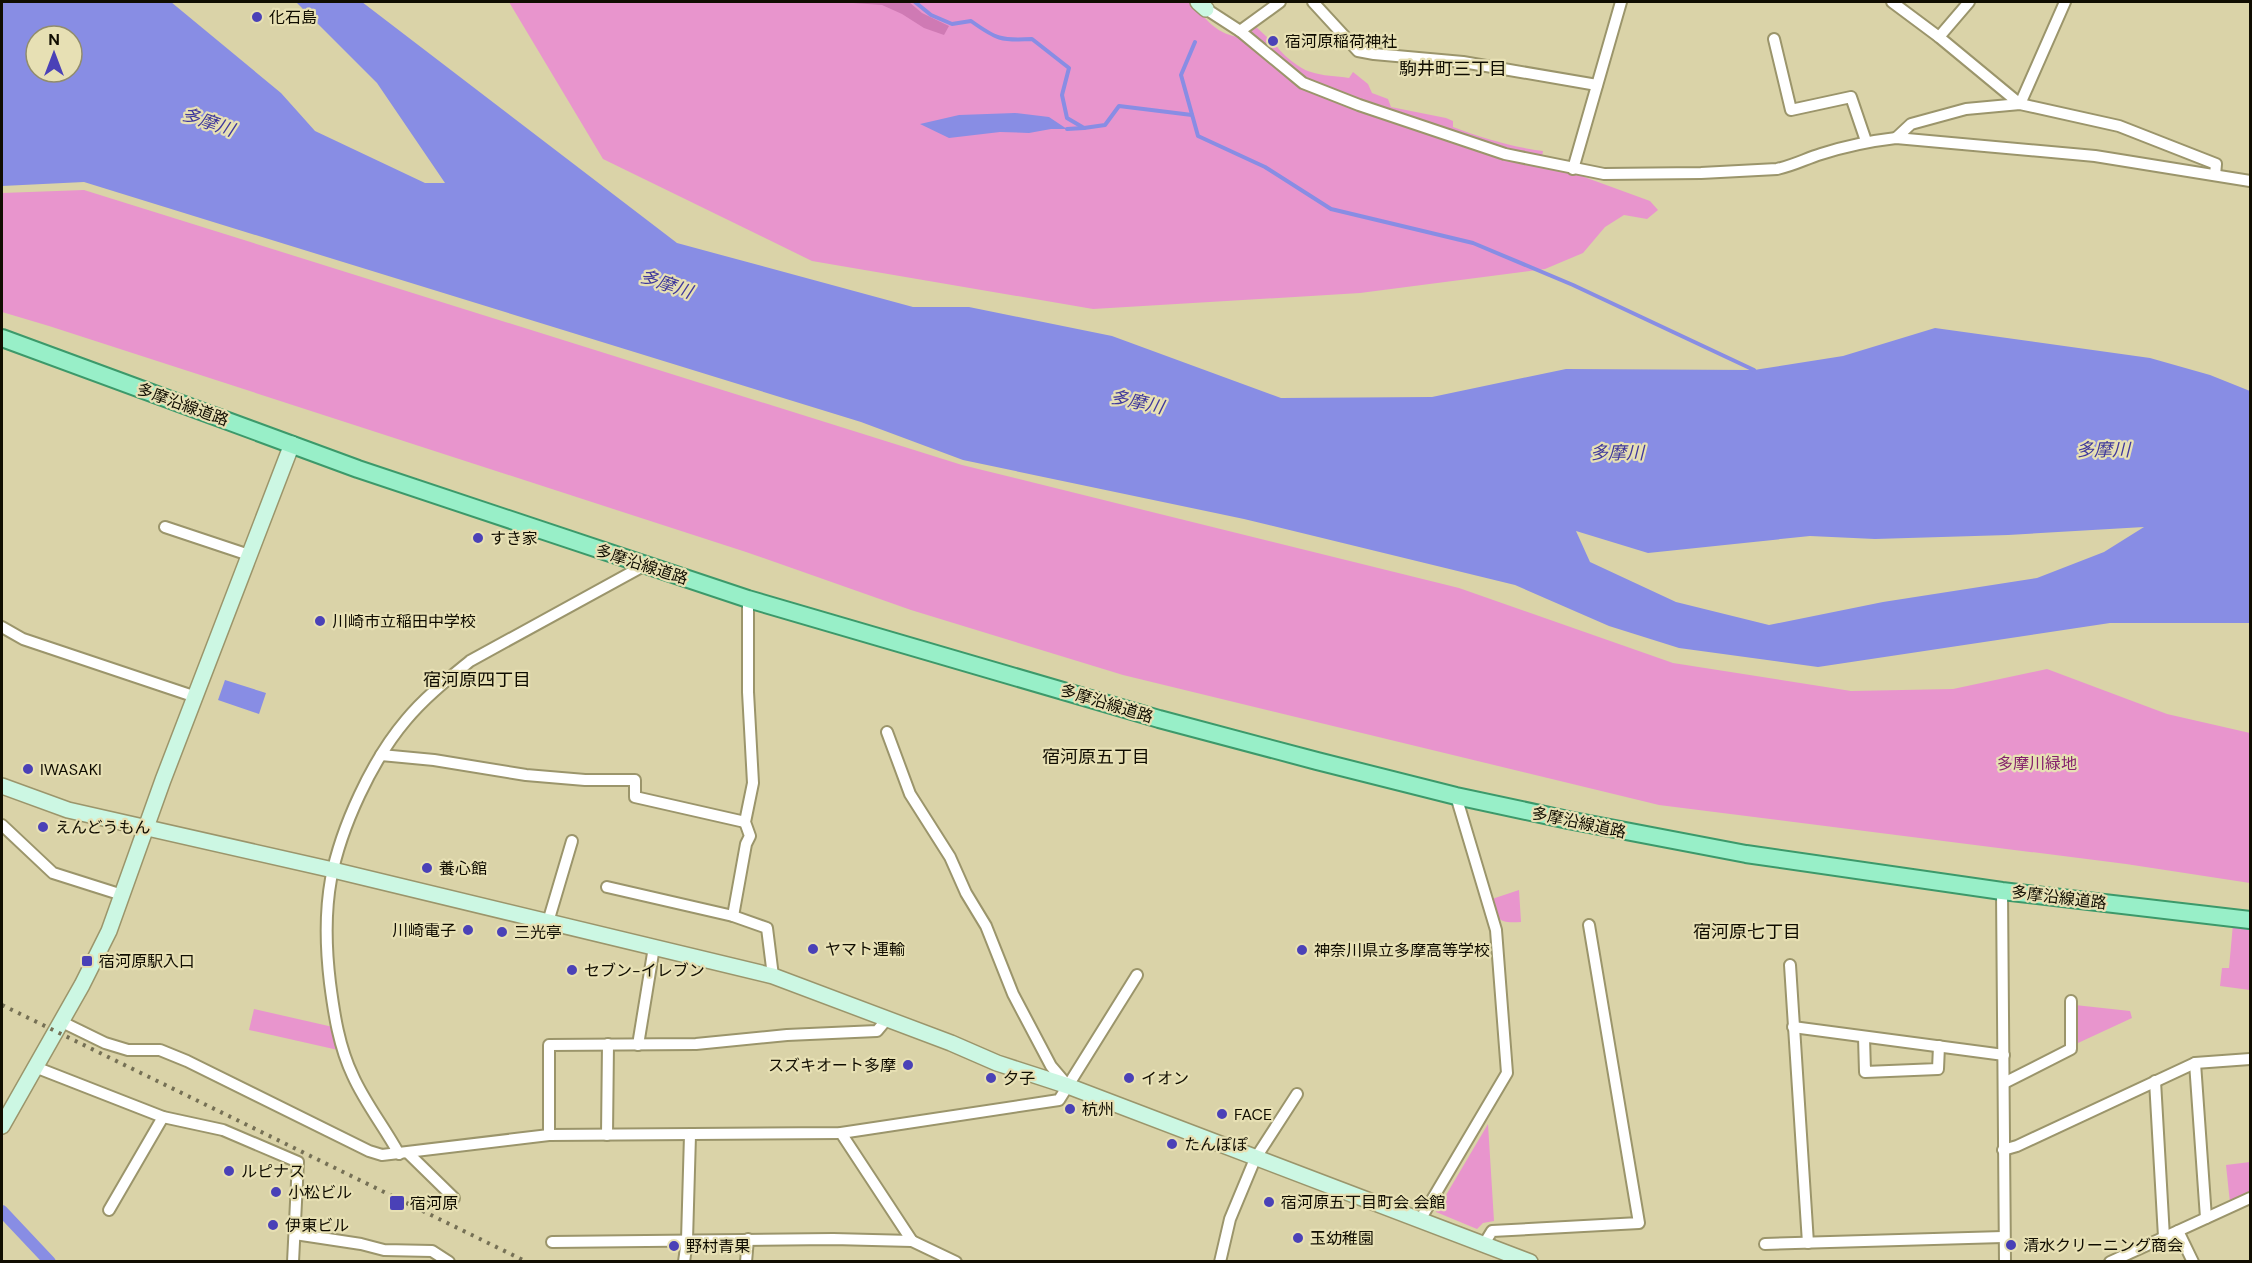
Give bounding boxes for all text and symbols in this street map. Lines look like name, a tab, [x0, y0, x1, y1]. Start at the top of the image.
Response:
place label: 化石島	[269, 7, 317, 28]
marker: 化石島	[250, 10, 264, 24]
north arrow	[24, 24, 84, 84]
text: N	[48, 29, 60, 50]
place label: 宿河原稲荷神社	[1285, 31, 1397, 52]
marker: 宿河原稲荷神社	[1266, 34, 1280, 48]
district label: 駒井町三丁目	[1399, 57, 1507, 81]
water label: 多摩川	[179, 102, 239, 143]
water label: 多摩川	[637, 264, 697, 305]
street label: 多摩沿線道路	[134, 378, 232, 431]
water label: 多摩川	[1108, 385, 1168, 420]
water label: 多摩川	[2076, 438, 2132, 462]
water label: 多摩川	[1590, 441, 1646, 465]
place label: すき家	[490, 528, 538, 549]
marker: すき家	[471, 531, 485, 545]
street label: 多摩沿線道路	[593, 540, 691, 589]
place label: 川崎市立稲田中学校	[332, 611, 476, 632]
marker: 川崎市立稲田中学校	[313, 614, 327, 628]
district label: 宿河原四丁目	[423, 668, 531, 692]
street label: 多摩沿線道路	[1058, 679, 1156, 728]
district label: 宿河原五丁目	[1042, 745, 1150, 769]
park label: 多摩川緑地	[1997, 753, 2077, 774]
place label: IWASAKI	[40, 759, 102, 780]
marker: IWASAKI	[21, 762, 35, 776]
street label: 多摩沿線道路	[1530, 802, 1628, 843]
place label: えんどうもん	[55, 817, 151, 838]
marker: えんどうもん	[36, 820, 50, 834]
place label: 養心館	[439, 858, 487, 879]
marker: 養心館	[420, 861, 434, 875]
street label: 多摩沿線道路	[2010, 881, 2108, 914]
place label: 川崎電子	[392, 920, 456, 941]
district label: 宿河原七丁目	[1693, 920, 1801, 944]
place label: 三光亭	[514, 922, 562, 943]
marker: 川崎電子	[461, 923, 475, 937]
marker: 三光亭	[495, 925, 509, 939]
place label: ヤマト運輸	[825, 939, 905, 960]
place label: 神奈川県立多摩高等学校	[1314, 940, 1490, 961]
marker: ヤマト運輸	[806, 942, 820, 956]
marker: 神奈川県立多摩高等学校	[1295, 943, 1309, 957]
place label: 宿河原駅入口	[99, 951, 195, 972]
marker: 宿河原駅入口	[80, 954, 94, 968]
place label: セブン-イレブン	[584, 960, 705, 981]
marker: セブン-イレブン	[565, 963, 579, 977]
place label: スズキオート多摩	[768, 1055, 896, 1076]
marker: スズキオート多摩	[901, 1058, 915, 1072]
place label: 夕子	[1003, 1068, 1035, 1089]
place label: イオン	[1141, 1068, 1189, 1089]
marker: 夕子	[984, 1071, 998, 1085]
marker: イオン	[1122, 1071, 1136, 1085]
place label: 杭州	[1082, 1099, 1114, 1120]
marker: 杭州	[1063, 1102, 1077, 1116]
place label: FACE	[1234, 1104, 1272, 1125]
marker: FACE	[1215, 1107, 1229, 1121]
place label: たんぽぽ	[1184, 1134, 1248, 1155]
marker: たんぽぽ	[1165, 1137, 1179, 1151]
place label: ルピナス	[241, 1161, 305, 1182]
marker: ルピナス	[222, 1164, 236, 1178]
place label: 小松ビル	[288, 1182, 352, 1203]
marker: 小松ビル	[269, 1185, 283, 1199]
place label: 宿河原五丁目町会 会館	[1281, 1192, 1445, 1213]
place label: 宿河原	[410, 1193, 458, 1214]
marker: 宿河原	[388, 1194, 406, 1212]
marker: 宿河原五丁目町会 会館	[1262, 1195, 1276, 1209]
place label: 伊東ビル	[285, 1215, 349, 1236]
marker: 伊東ビル	[266, 1218, 280, 1232]
place label: 玉幼稚園	[1310, 1228, 1374, 1249]
marker: 玉幼稚園	[1291, 1231, 1305, 1245]
place label: 清水クリーニング商会	[2023, 1235, 2183, 1256]
place label: 野村青果	[686, 1236, 750, 1257]
marker: 清水クリーニング商会	[2004, 1238, 2018, 1252]
marker: 野村青果	[667, 1239, 681, 1253]

